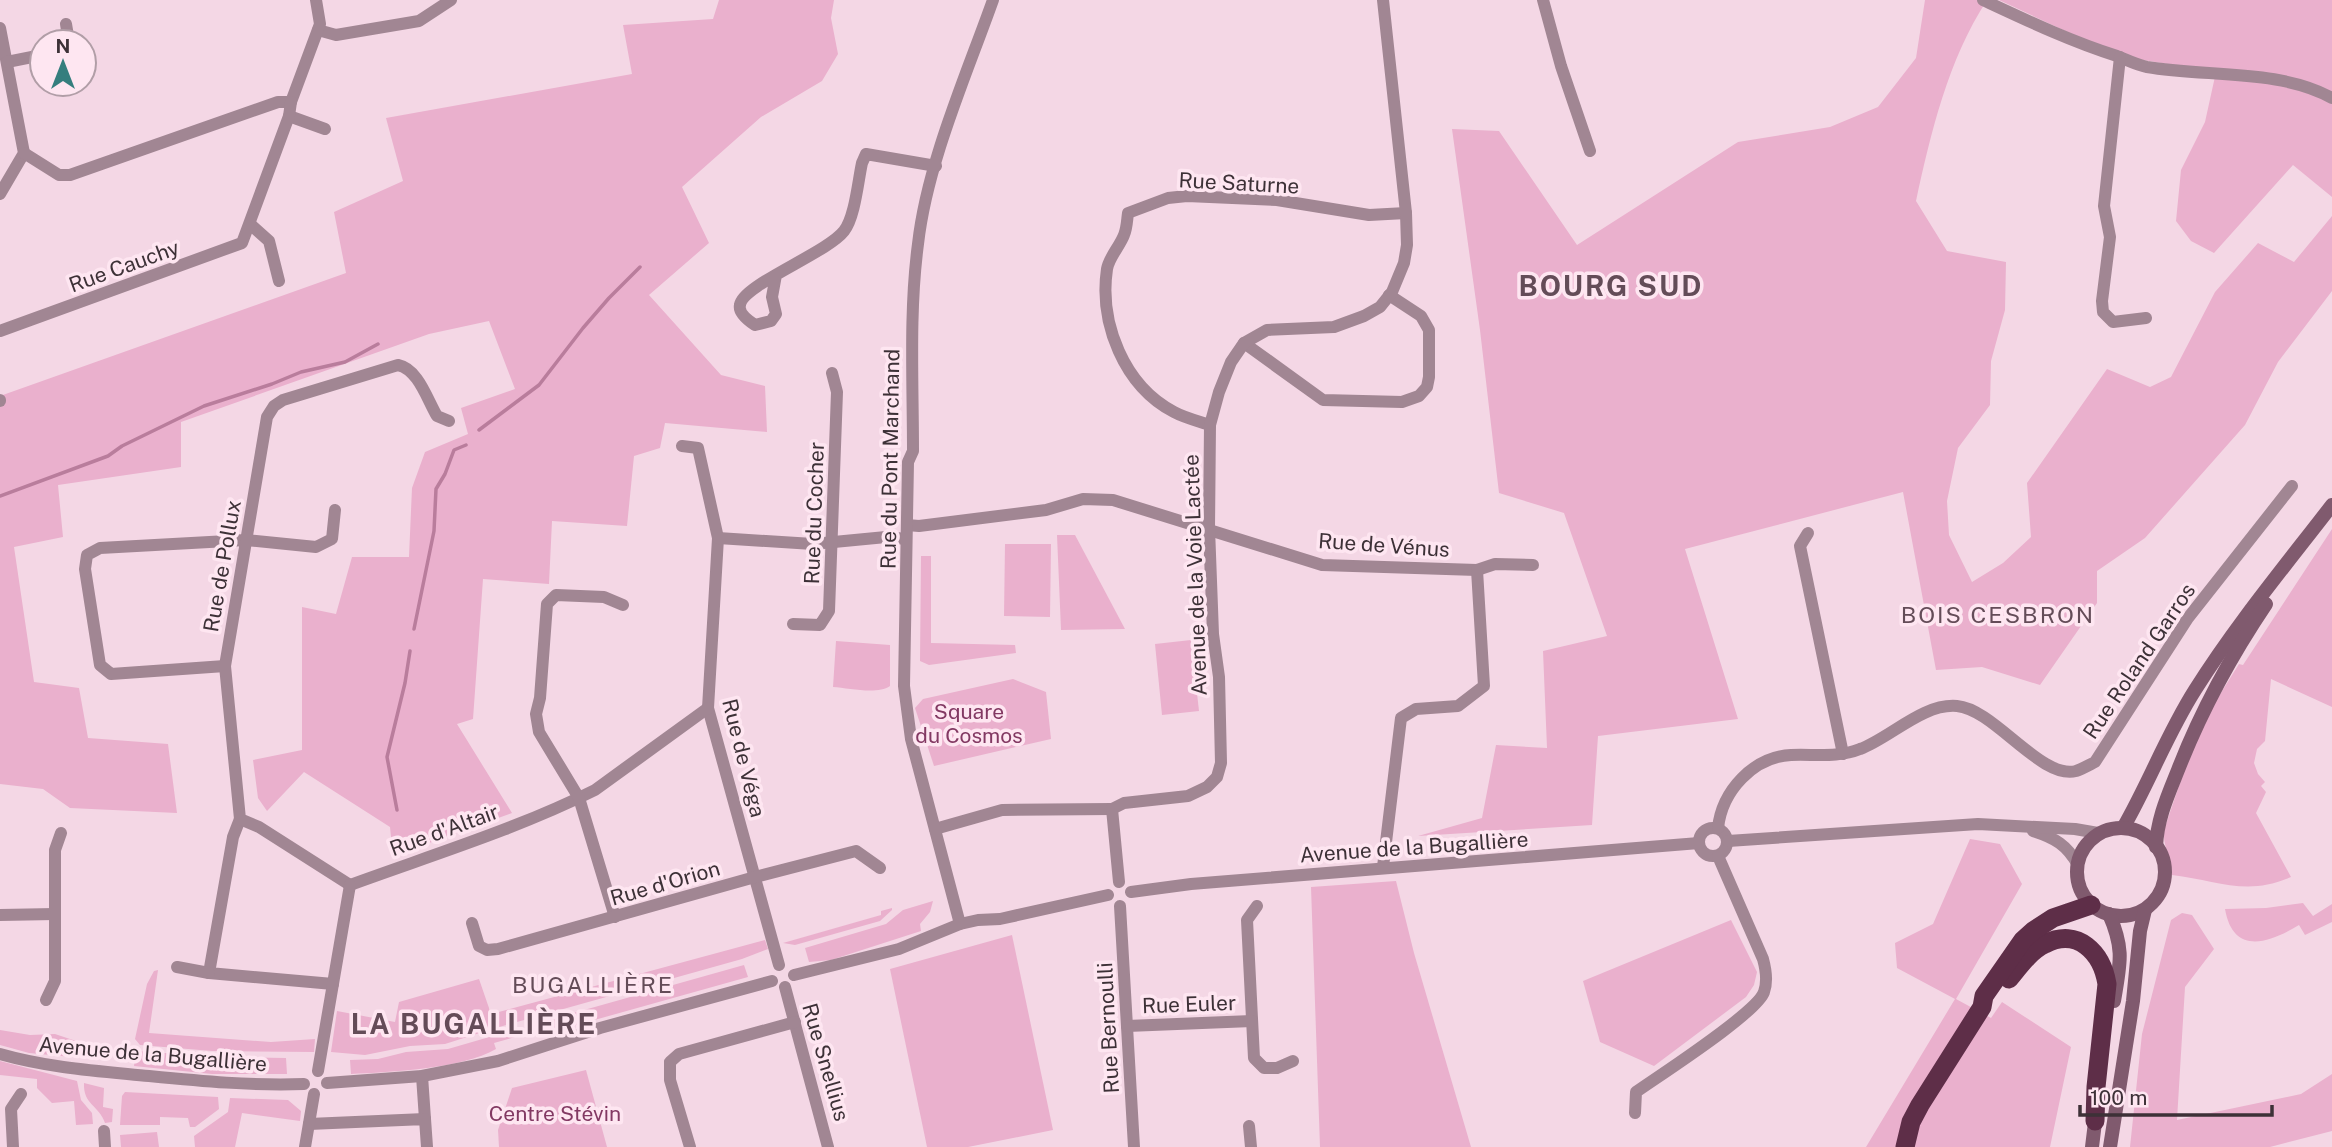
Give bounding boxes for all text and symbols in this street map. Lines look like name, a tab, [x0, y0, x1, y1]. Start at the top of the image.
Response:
north arrow	[28, 28, 98, 98]
text: N	[56, 35, 70, 57]
street label: Rue Saturne	[1178, 167, 1300, 199]
street label: Rue Cauchy	[65, 235, 183, 297]
district label: BOURG SUD	[1519, 269, 1703, 302]
street label: Rue du Pont Marchand	[876, 349, 904, 569]
street label: Rue du Cocher	[799, 441, 829, 585]
street label: Avenue de la Voie Lactée	[1178, 454, 1212, 696]
street label: Rue de Pollux	[198, 498, 246, 634]
street label: Rue de Vénus	[1317, 528, 1451, 562]
street label: Rue Roland Garros	[2078, 579, 2200, 743]
district label: BOIS CESBRON	[1901, 601, 2095, 628]
street label: Rue de Véga	[717, 696, 771, 820]
park label: Square du Cosmos	[915, 699, 1023, 748]
street label: Rue d'Altair	[386, 799, 502, 861]
street label: Avenue de la Bugallière	[1299, 827, 1529, 867]
street label: Rue d'Orion	[607, 855, 723, 911]
street label: Rue Bernoulli	[1092, 962, 1124, 1094]
district label: BUGALLIÈRE	[512, 971, 674, 998]
street label: Rue Euler	[1141, 990, 1237, 1018]
street label: Rue Snellius	[797, 1000, 855, 1124]
district label: LA BUGALLIÈRE	[351, 1007, 597, 1040]
street label: Avenue de la Bugallière	[38, 1032, 268, 1076]
scale bar	[2080, 1074, 2272, 1118]
text: 100 m	[2090, 1085, 2147, 1110]
park label: Centre Stévin	[489, 1101, 621, 1126]

